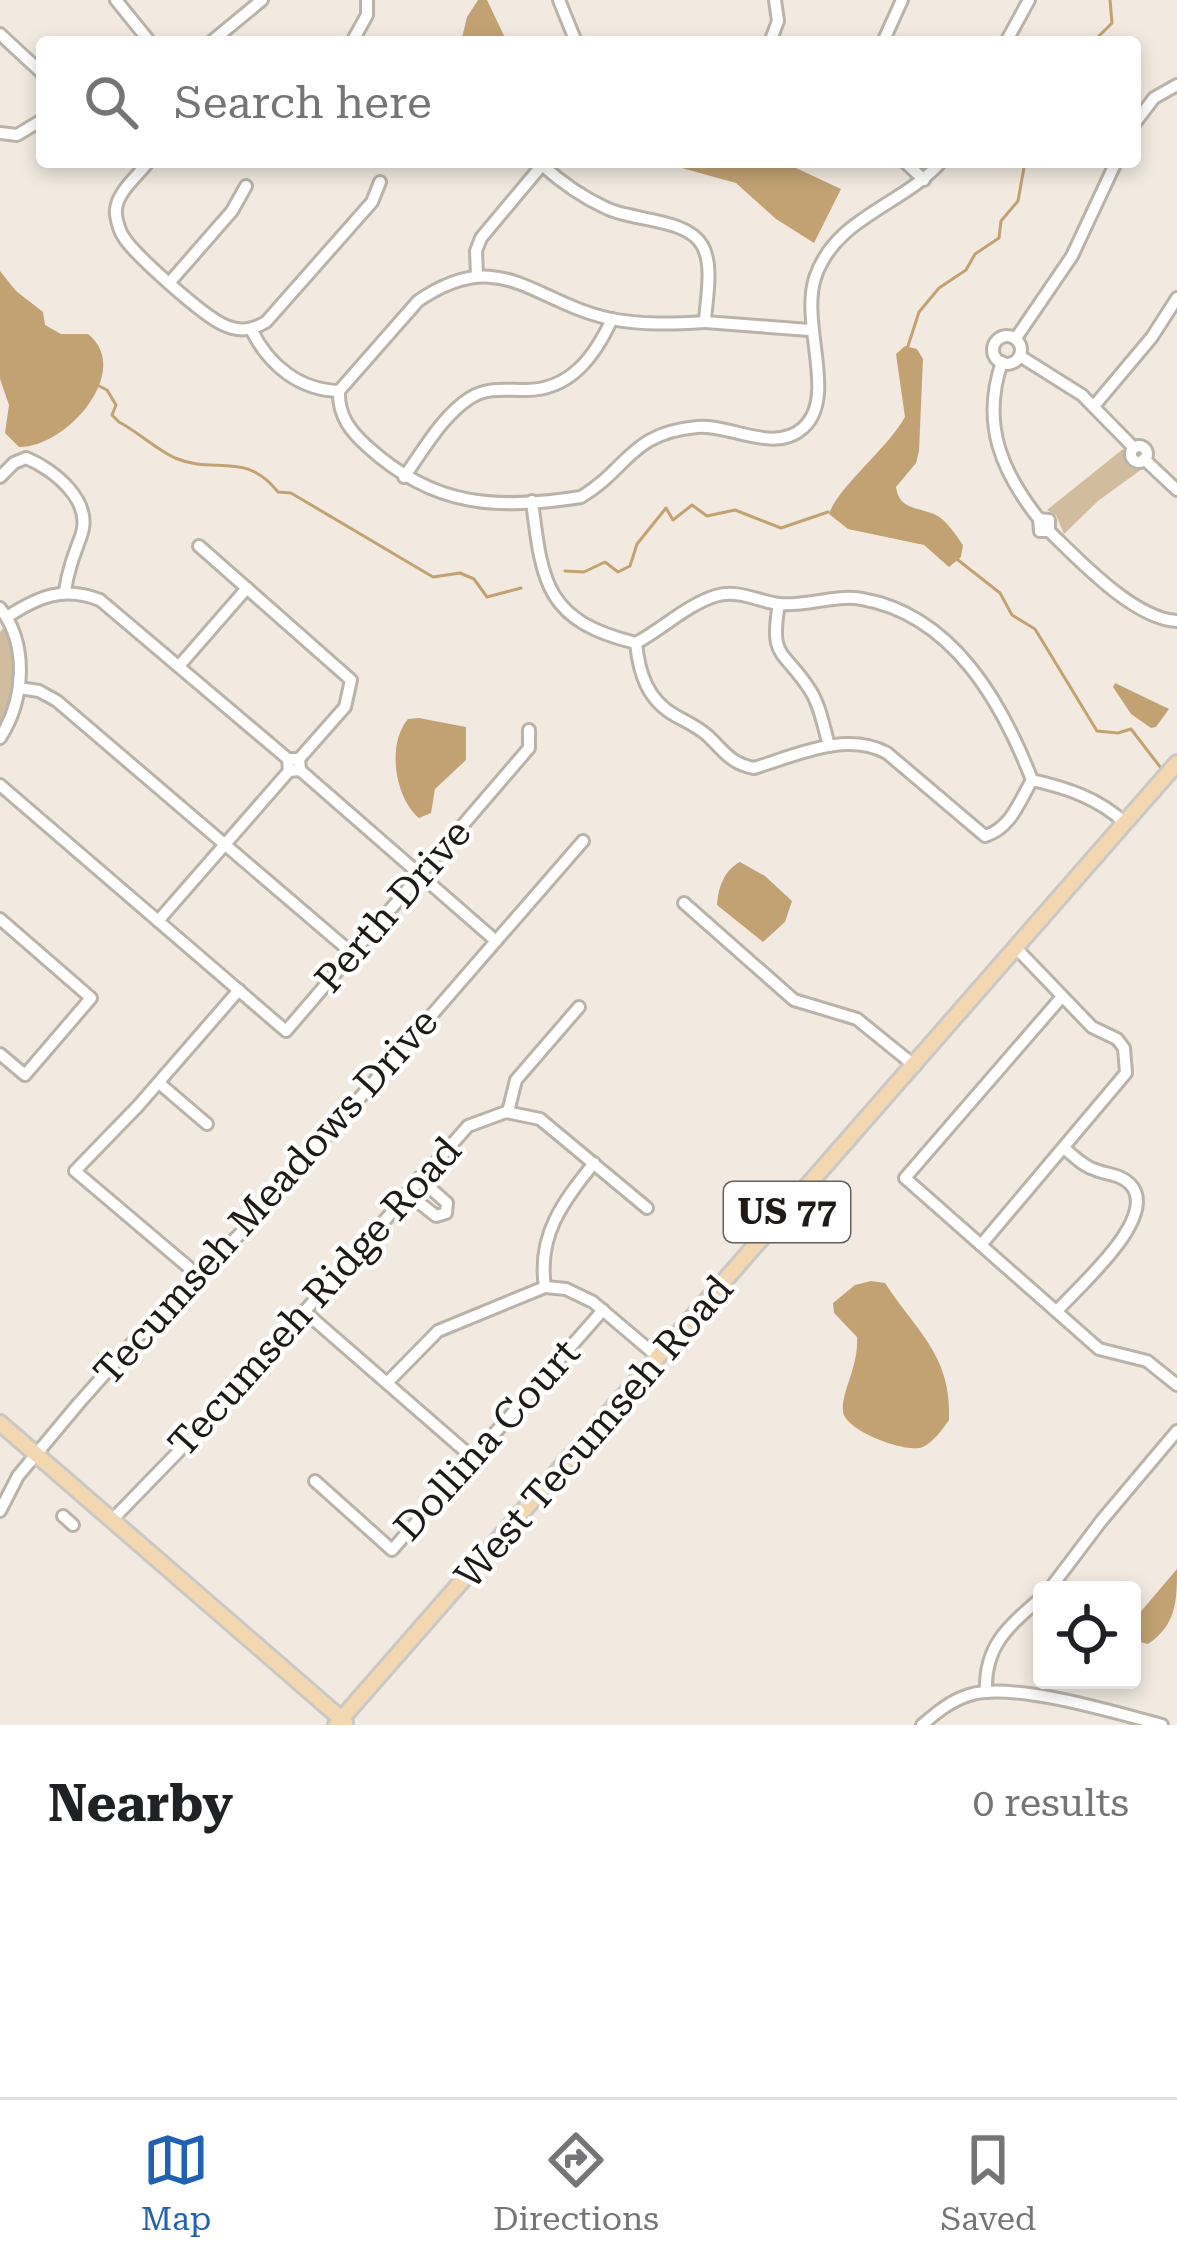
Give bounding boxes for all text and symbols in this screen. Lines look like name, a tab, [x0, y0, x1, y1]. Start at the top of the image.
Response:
search box	[36, 36, 1141, 168]
icon: search	[78, 69, 144, 135]
text: Search here	[174, 76, 432, 129]
street label: Perth Drive	[306, 810, 480, 1002]
street label: Tecumseh Meadows Drive	[85, 999, 447, 1395]
street label: Tecumseh Ridge Road	[159, 1128, 471, 1466]
road number: US 77	[724, 1182, 850, 1242]
street label: West Tecumseh Road	[446, 1266, 742, 1598]
street label: Dollina Court	[385, 1330, 589, 1550]
map controls	[1033, 1581, 1141, 1689]
button: locate	[1033, 1581, 1141, 1689]
text: Nearby	[48, 1774, 233, 1833]
text: 0 results	[972, 1780, 1129, 1826]
tab: Map	[141, 2127, 211, 2238]
tab: Directions	[493, 2127, 659, 2238]
tab: Saved	[941, 2127, 1036, 2238]

